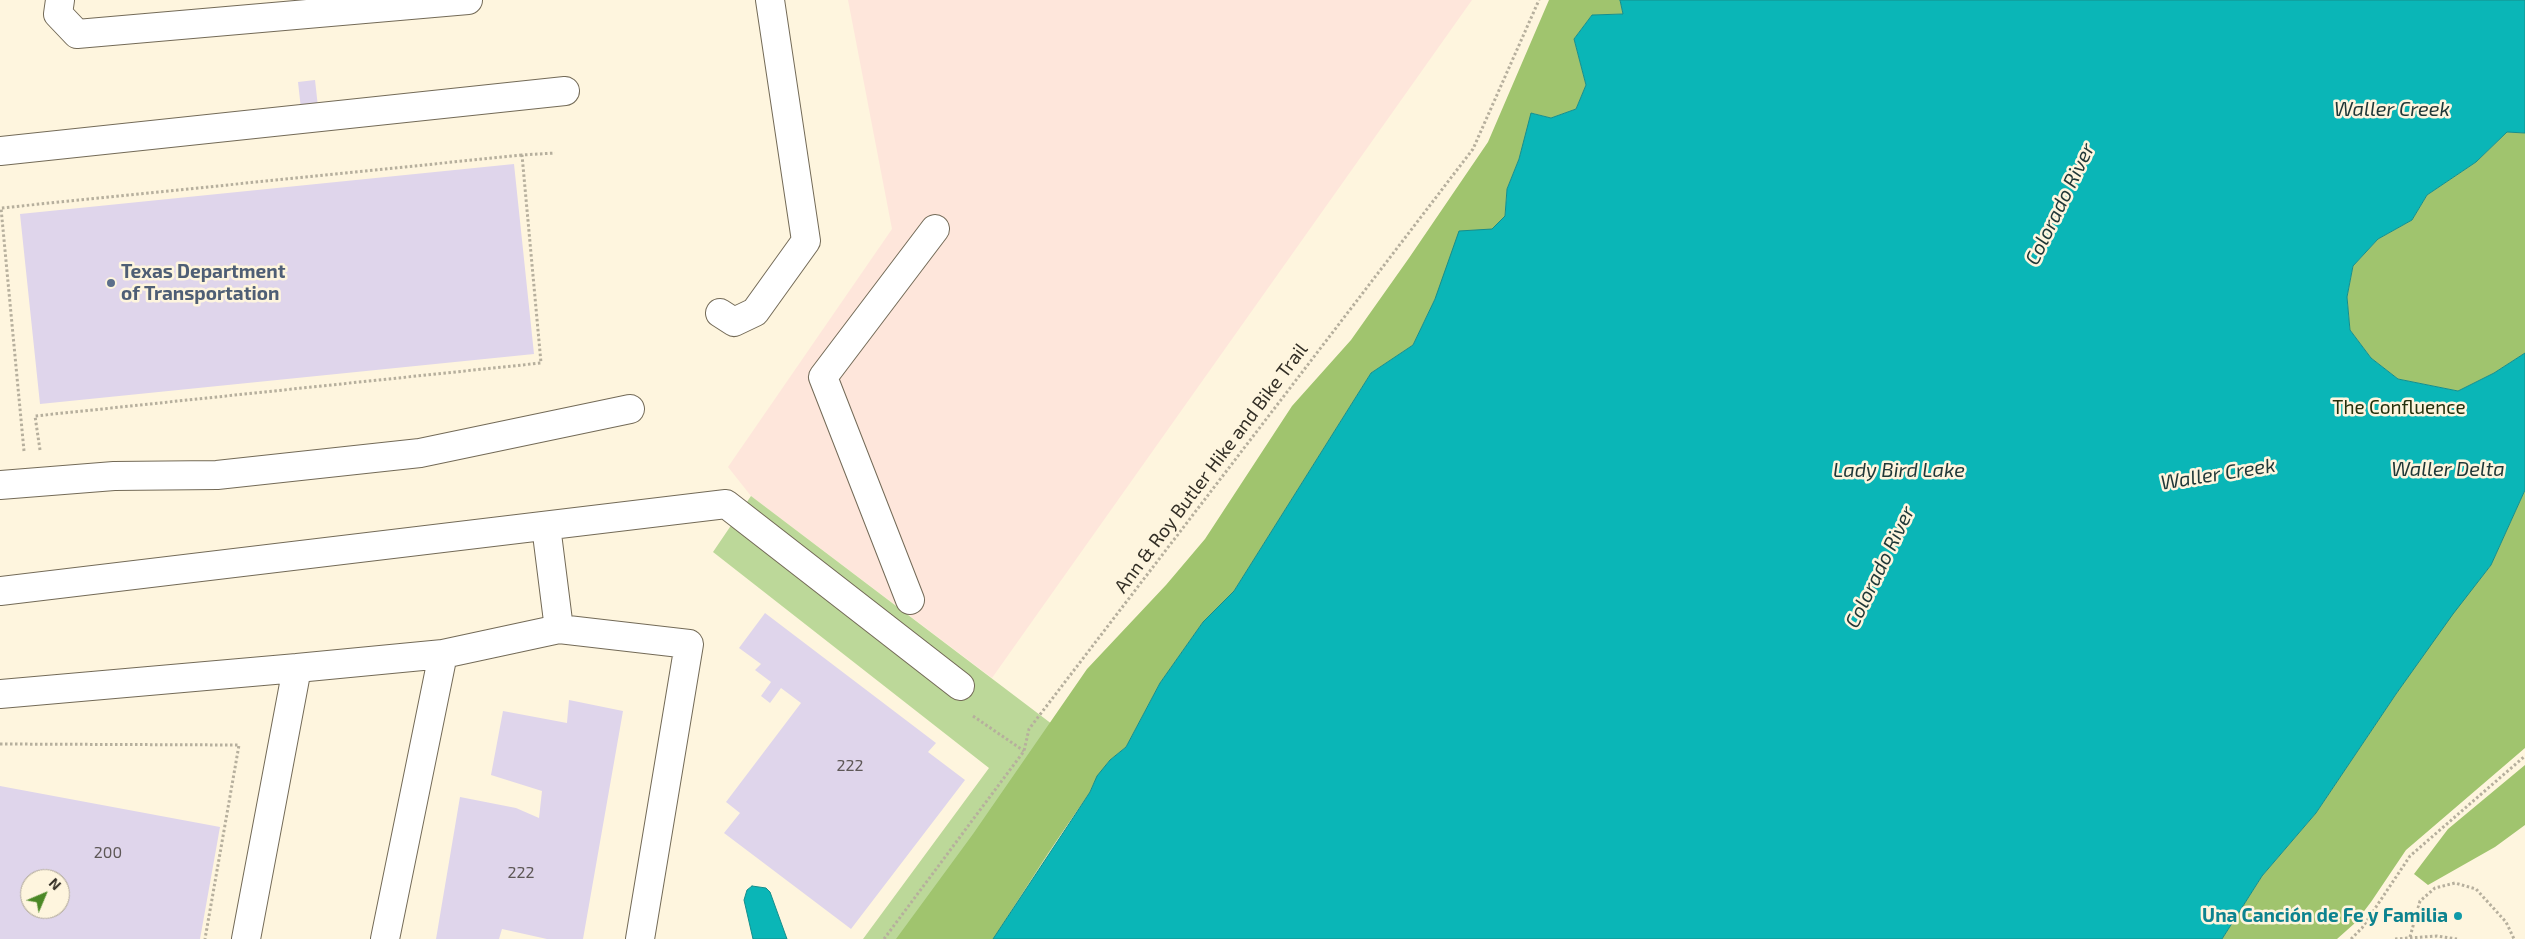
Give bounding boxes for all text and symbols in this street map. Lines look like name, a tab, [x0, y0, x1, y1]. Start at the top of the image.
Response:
water label: Waller Creek	[2334, 97, 2450, 121]
water label: Colorado River	[2020, 139, 2100, 269]
place label: Texas Department of Transportation	[121, 261, 285, 305]
marker: Texas Department of Transportation	[105, 277, 117, 289]
street label: Ann & Roy Butler Hike and Bike Trail	[1110, 339, 1312, 597]
park label: The Confluence	[2332, 397, 2466, 419]
water label: Waller Creek	[2159, 453, 2277, 495]
water label: Waller Delta	[2391, 457, 2505, 481]
water label: Lady Bird Lake	[1833, 458, 1965, 482]
water label: Colorado River	[1840, 502, 1920, 632]
house number: 222	[837, 756, 863, 776]
house number: 200	[94, 843, 122, 863]
house number: 222	[508, 863, 534, 883]
north arrow	[20, 869, 70, 919]
text: N	[46, 874, 65, 893]
place label: Una Canción de Fe y Familia	[2202, 905, 2448, 927]
marker: Una Canción de Fe y Familia	[2452, 910, 2464, 922]

